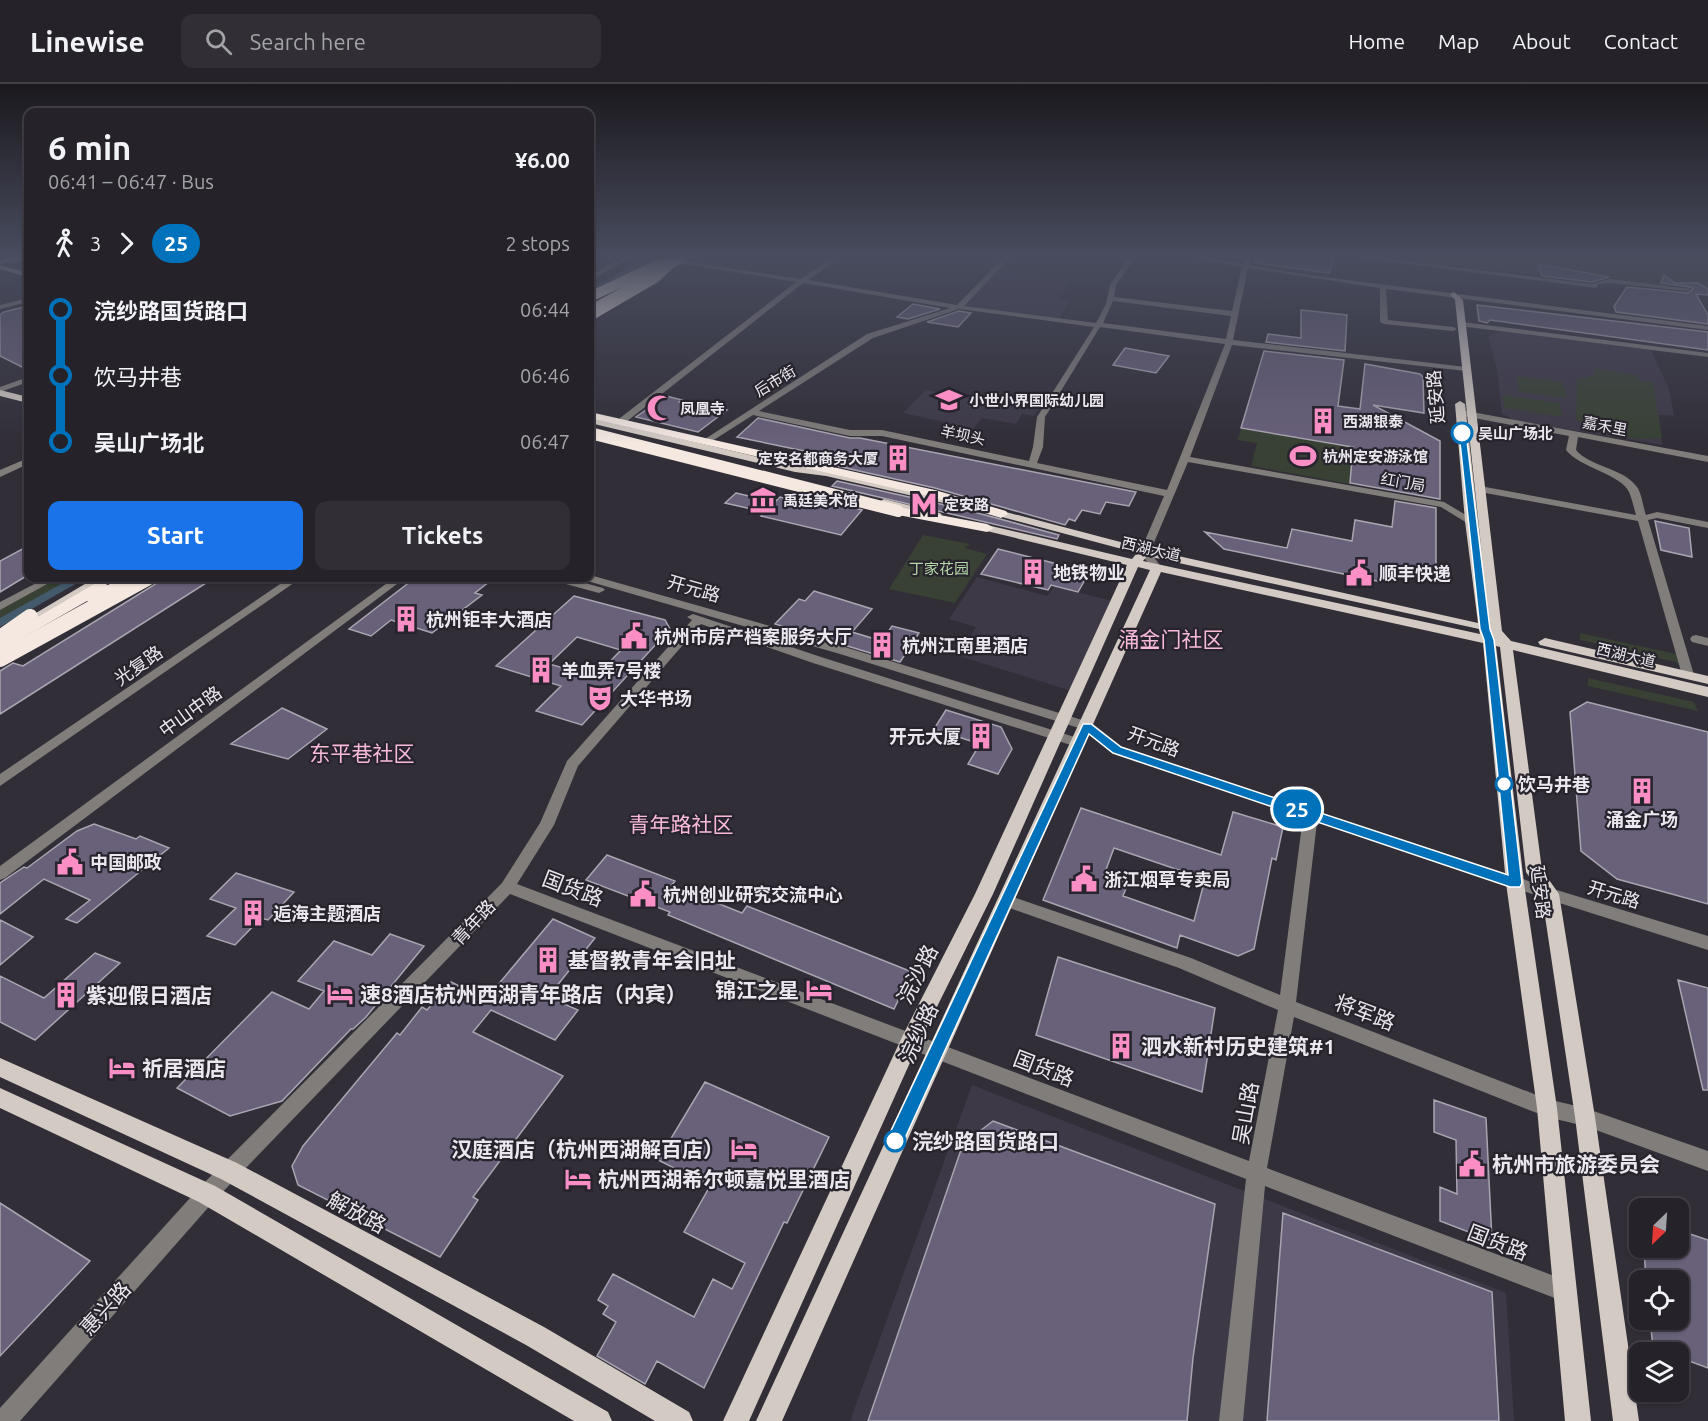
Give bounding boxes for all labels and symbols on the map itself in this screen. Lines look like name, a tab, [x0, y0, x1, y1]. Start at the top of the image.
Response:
street label: 后市街	[751, 362, 799, 400]
street label: 延安路	[1423, 369, 1447, 425]
school or university icon: 小世小界国际幼儿园	[934, 385, 964, 415]
place label: 小世小界国际幼儿园	[969, 392, 1104, 409]
mosque icon: 凤凰寺	[645, 393, 675, 423]
place label: 凤凰寺	[680, 400, 725, 417]
building icon: 西湖银泰	[1308, 406, 1338, 436]
place label: 西湖银泰	[1343, 413, 1404, 430]
street label: 嘉禾里	[1581, 413, 1629, 439]
street label: 羊坝头	[939, 422, 987, 448]
marker: 吴山广场北	[1451, 422, 1473, 444]
place label: 吴山广场北	[1478, 425, 1553, 442]
sports icon: 杭州定安游泳馆	[1288, 441, 1318, 471]
building icon: 定安名都商务大厦	[883, 443, 913, 473]
place label: 杭州定安游泳馆	[1323, 448, 1428, 465]
place label: 定安名都商务大厦	[758, 450, 878, 467]
street label: 红门局	[1379, 470, 1427, 494]
museum icon: 禹廷美术馆	[748, 485, 778, 515]
metro station icon: 定安路	[909, 489, 939, 519]
place label: 禹廷美术馆	[783, 492, 858, 509]
place label: 定安路	[944, 496, 989, 513]
street label: 西湖大道	[1120, 534, 1182, 564]
building icon: 地铁物业	[1018, 557, 1048, 587]
public building icon: 顺丰快递	[1344, 558, 1374, 588]
park label: 丁家花园	[909, 560, 969, 577]
place label: 地铁物业	[1053, 562, 1125, 582]
place label: 顺丰快递	[1379, 563, 1451, 583]
street label: 开元路	[665, 571, 723, 605]
building icon: 杭州钜丰大酒店	[391, 604, 421, 634]
place label: 杭州钜丰大酒店	[426, 609, 552, 629]
public building icon: 杭州市房产档案服务大厅	[619, 621, 649, 651]
place label: 杭州市房产档案服务大厅	[654, 626, 852, 646]
district label: 涌金门社区	[1119, 627, 1224, 651]
building icon: 杭州江南里酒店	[867, 630, 897, 660]
place label: 杭州江南里酒店	[902, 635, 1028, 655]
street label: 西湖大道	[1595, 640, 1657, 670]
street label: 光复路	[110, 641, 166, 689]
building icon: 羊血弄7号楼	[526, 655, 556, 685]
place label: 羊血弄7号楼	[561, 660, 661, 680]
street label: 中山中路	[155, 682, 225, 740]
theatre icon: 大华书场	[585, 683, 615, 713]
place label: 大华书场	[620, 688, 692, 708]
building icon: 开元大厦	[966, 721, 996, 751]
street label: 开元路	[1125, 722, 1183, 760]
place label: 开元大厦	[889, 726, 961, 746]
district label: 东平巷社区	[310, 741, 415, 765]
place label: 饮马井巷	[1518, 774, 1590, 794]
marker: 饮马井巷	[1495, 775, 1513, 793]
building icon: 涌金广场	[1627, 776, 1657, 806]
line badge: 25	[1270, 790, 1324, 828]
place label: 涌金广场	[1606, 809, 1678, 829]
district label: 青年路社区	[629, 812, 734, 836]
public building icon: 中国邮政	[55, 847, 85, 877]
place label: 中国邮政	[90, 852, 162, 872]
public building icon: 浙江烟草专卖局	[1069, 864, 1099, 894]
street label: 延安路	[1528, 864, 1554, 920]
street label: 国货路	[539, 866, 607, 910]
place label: 浙江烟草专卖局	[1104, 869, 1230, 889]
street label: 开元路	[1585, 877, 1643, 911]
public building icon: 杭州创业研究交流中心	[628, 879, 658, 909]
place label: 杭州创业研究交流中心	[663, 884, 843, 904]
street label: 青年路	[447, 895, 499, 949]
building icon: 逅海主题酒店	[238, 898, 268, 928]
place label: 逅海主题酒店	[273, 903, 381, 923]
street label: 浣沙路	[892, 940, 942, 1008]
building icon: 基督教青年会旧址	[533, 945, 563, 975]
place label: 基督教青年会旧址	[568, 948, 736, 972]
hotel icon: 锦江之星	[804, 975, 834, 1005]
place label: 锦江之星	[715, 978, 799, 1002]
hotel icon: 速8酒店杭州西湖青年路店（内宾）	[325, 979, 355, 1009]
building icon: 紫迎假日酒店	[51, 980, 81, 1010]
place label: 速8酒店杭州西湖青年路店（内宾）	[360, 982, 687, 1006]
place label: 紫迎假日酒店	[86, 983, 212, 1007]
street label: 将军路	[1331, 990, 1399, 1034]
street label: 浣纱路	[894, 999, 942, 1067]
building icon: 泗水新村历史建筑#1	[1106, 1031, 1136, 1061]
place label: 泗水新村历史建筑#1	[1141, 1034, 1335, 1058]
street label: 国货路	[1010, 1046, 1078, 1090]
hotel icon: 祈居酒店	[107, 1053, 137, 1083]
place label: 祈居酒店	[142, 1056, 226, 1080]
street label: 吴山路	[1228, 1080, 1262, 1146]
place label: 浣纱路国货路口	[912, 1129, 1059, 1153]
marker: 浣纱路国货路口	[884, 1130, 906, 1152]
hotel icon: 汉庭酒店（杭州西湖解百店）	[729, 1134, 759, 1164]
place label: 汉庭酒店（杭州西湖解百店）	[451, 1137, 724, 1161]
public building icon: 杭州市旅游委员会	[1457, 1149, 1487, 1179]
place label: 杭州市旅游委员会	[1492, 1152, 1660, 1176]
hotel icon: 杭州西湖希尔顿嘉悦里酒店	[563, 1164, 593, 1194]
place label: 杭州西湖希尔顿嘉悦里酒店	[598, 1167, 850, 1191]
street label: 解放路	[324, 1187, 390, 1237]
north arrow	[1629, 1198, 1689, 1258]
street label: 国货路	[1464, 1220, 1532, 1264]
street label: 惠兴路	[75, 1277, 135, 1339]

